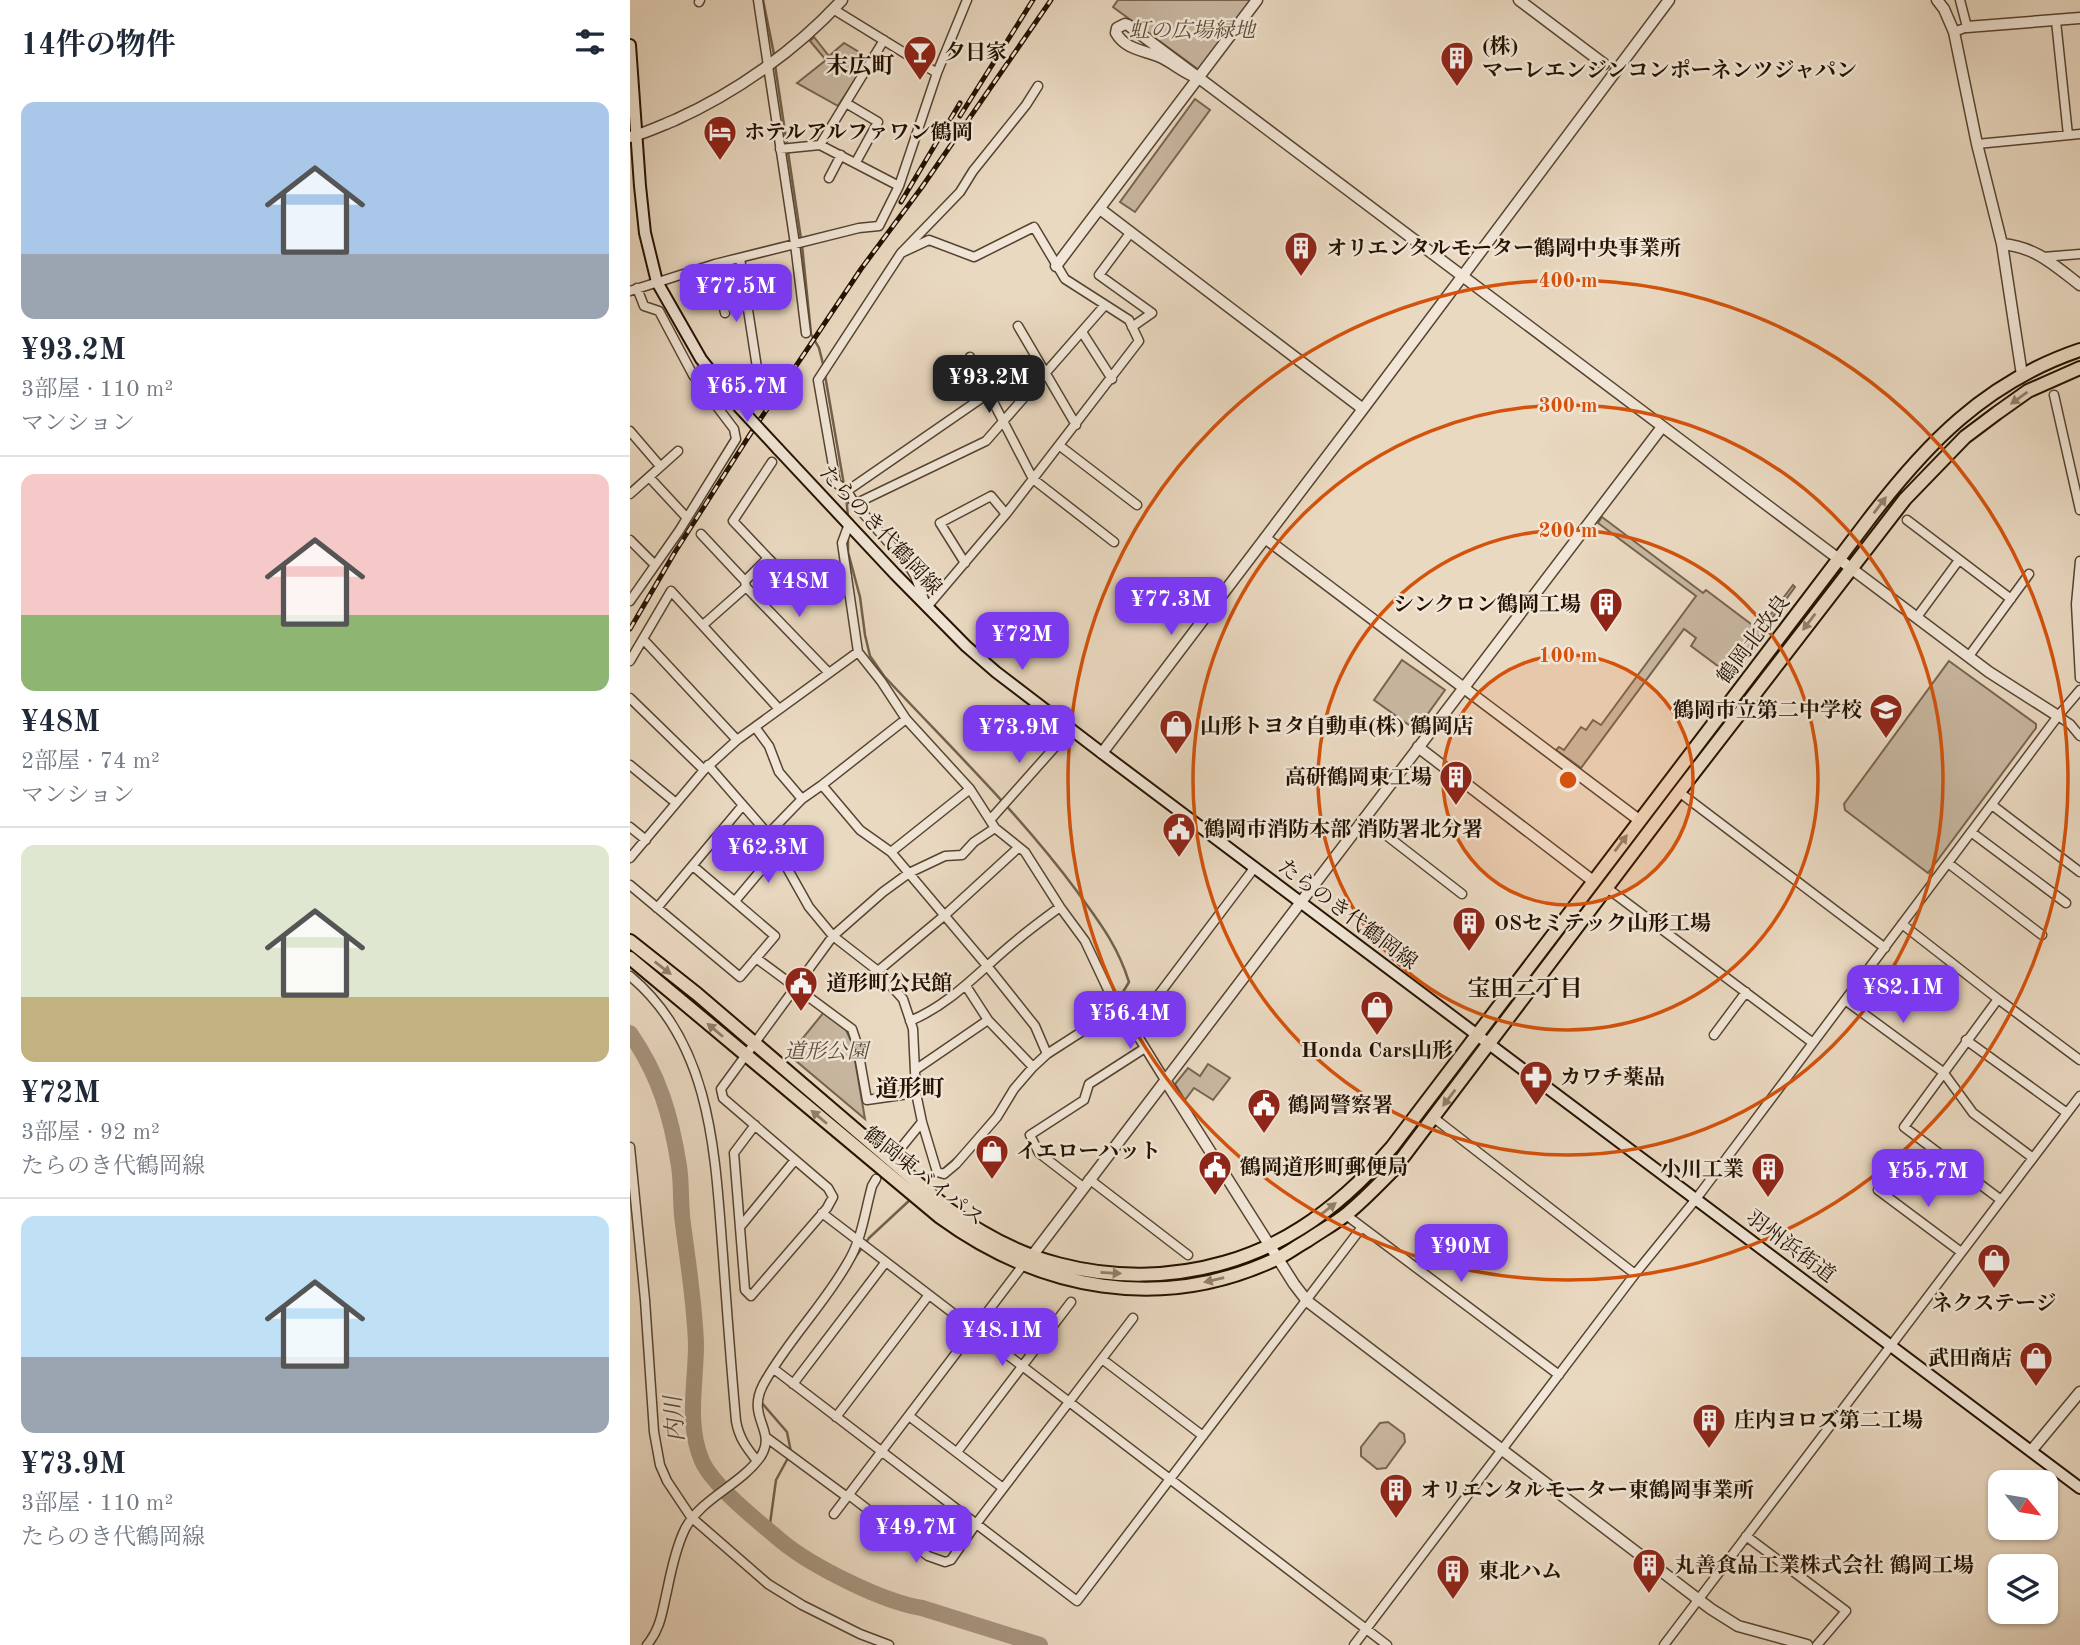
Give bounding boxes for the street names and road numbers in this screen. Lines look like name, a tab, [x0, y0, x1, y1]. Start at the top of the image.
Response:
street label: たらのき代鶴岡線	[815, 461, 946, 600]
street label: 鶴岡北改良	[1713, 590, 1794, 688]
street label: たらのき代鶴岡線	[1274, 855, 1422, 974]
street label: 鶴岡東バイパス	[859, 1122, 989, 1231]
street label: 羽州浜街道	[1742, 1206, 1840, 1287]

